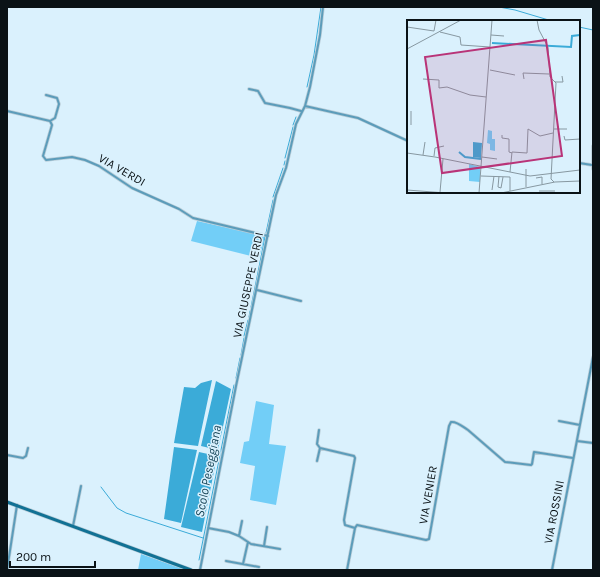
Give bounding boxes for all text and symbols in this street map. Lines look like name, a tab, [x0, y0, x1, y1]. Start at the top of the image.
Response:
inset map	[407, 20, 580, 193]
street label: VIA VERDI	[96, 151, 148, 189]
street label: VIA GIUSEPPE VERDI	[230, 231, 266, 339]
water label: Scolo Peseggiana	[192, 423, 224, 518]
street label: VIA VENIER	[416, 465, 440, 525]
street label: VIA ROSSINI	[541, 479, 567, 545]
scale bar	[10, 543, 95, 569]
text: 200 m	[16, 550, 51, 564]

